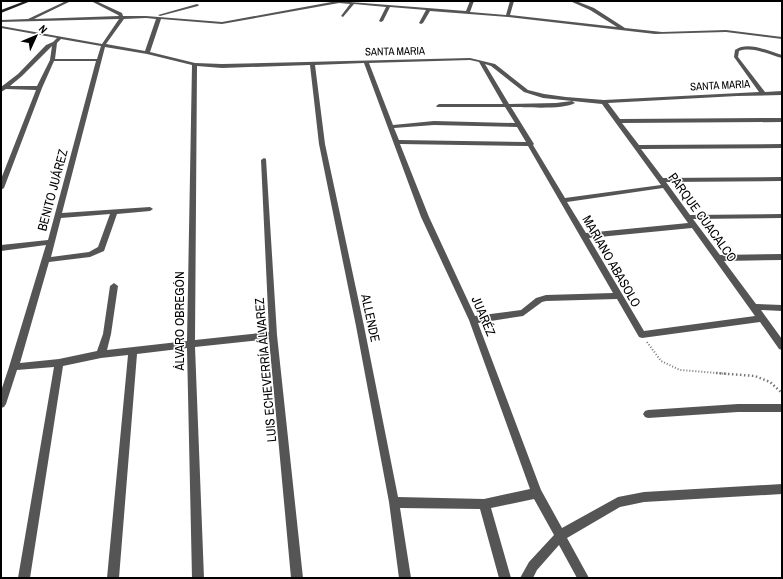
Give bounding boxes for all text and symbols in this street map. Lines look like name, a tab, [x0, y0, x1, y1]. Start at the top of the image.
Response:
north arrow	[16, 16, 56, 56]
text: N	[36, 22, 50, 36]
street label: SANTA MARIA	[365, 43, 426, 59]
street label: SANTA MARIA	[690, 76, 751, 94]
street label: BENITO JUÁREZ	[33, 147, 72, 233]
street label: PARQUE CUACALCO	[664, 169, 741, 265]
street label: MARIANO ABASOLO	[578, 212, 645, 310]
street label: ÁLVARO OBREGÓN	[171, 271, 188, 372]
street label: ALLENDE	[357, 292, 384, 344]
street label: JUARÉZ	[468, 294, 500, 339]
street label: LUIS ECHEVERRÍA ÁLVAREZ	[251, 297, 280, 443]

